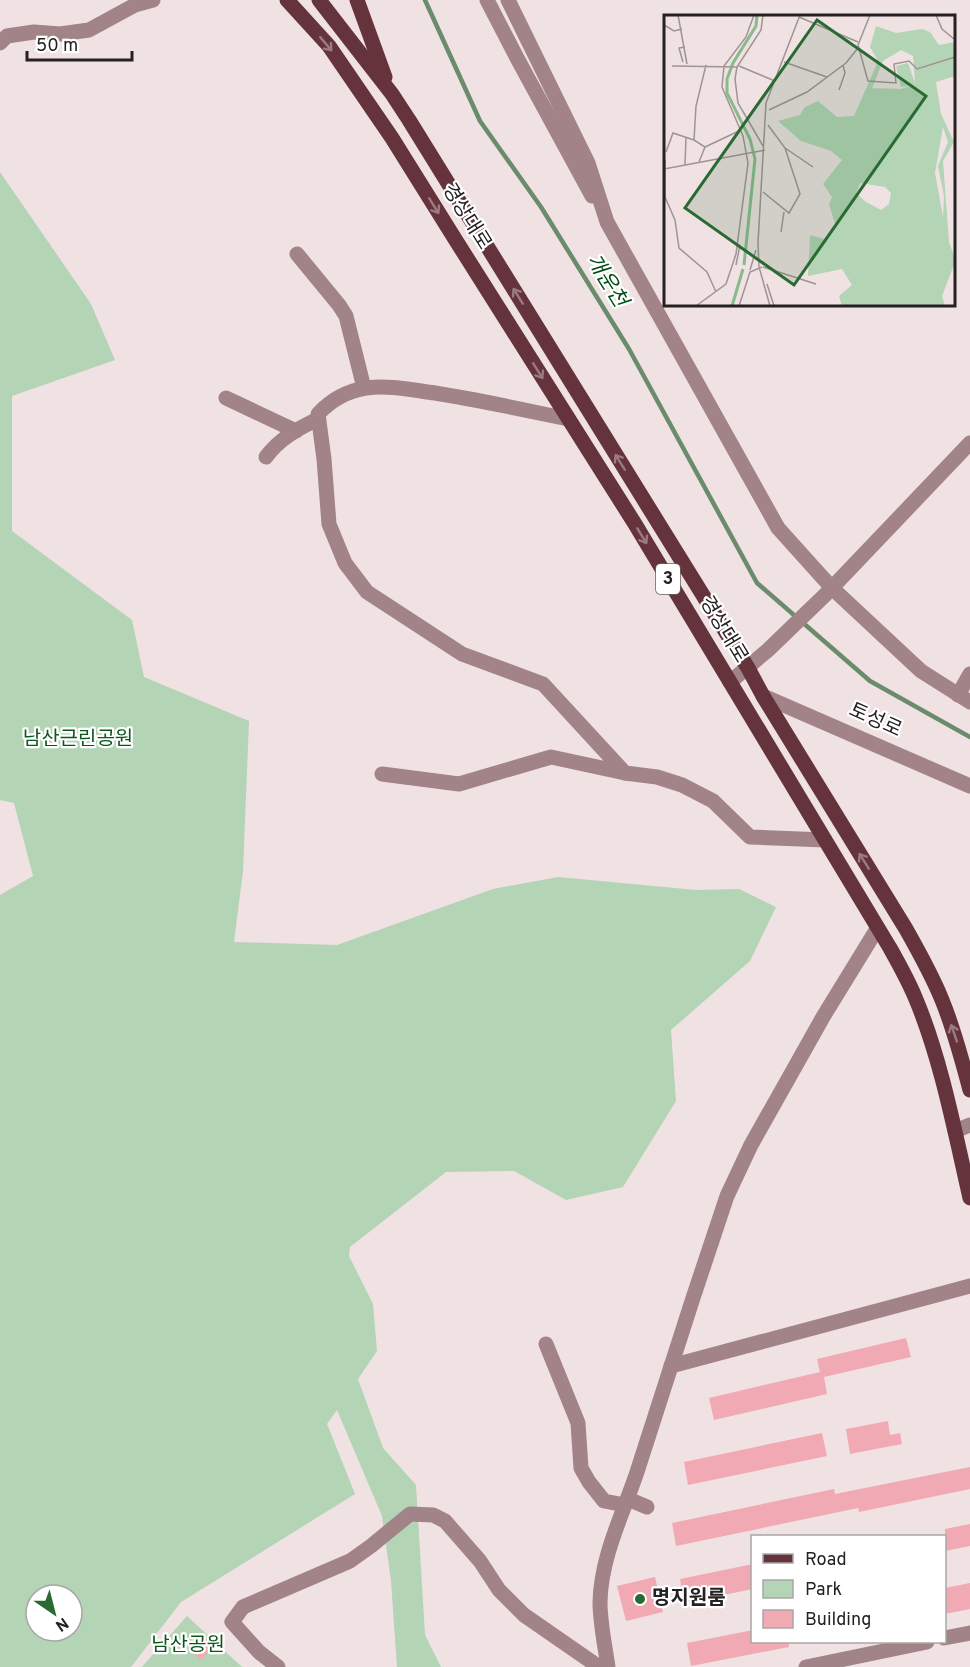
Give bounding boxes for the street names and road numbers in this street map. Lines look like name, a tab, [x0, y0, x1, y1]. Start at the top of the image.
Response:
street label: 경상대로	[435, 179, 497, 255]
road number: 3	[656, 564, 680, 594]
street label: 경상대로	[693, 592, 753, 668]
street label: 토성로	[844, 698, 906, 744]

